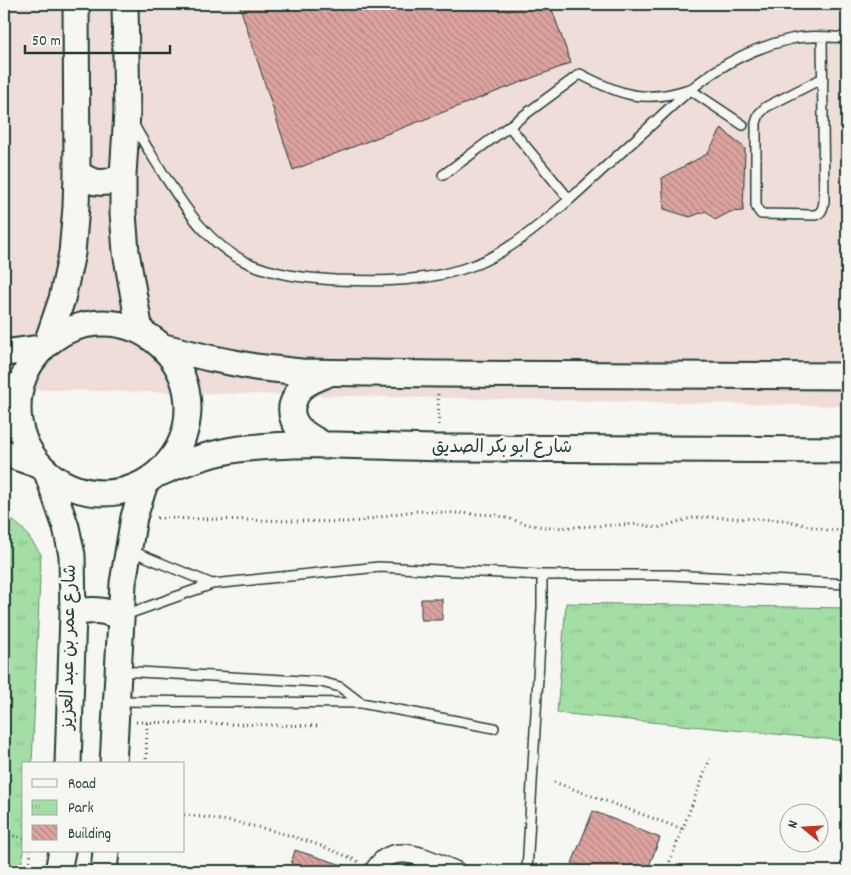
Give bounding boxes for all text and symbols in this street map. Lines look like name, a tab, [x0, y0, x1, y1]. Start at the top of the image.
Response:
scale bar	[25, 22, 170, 54]
text: 50 m	[32, 31, 61, 53]
street label: شارع ابو بكر الصديق	[432, 436, 572, 461]
street label: شارع عمر بن عبد العزيز	[56, 564, 84, 732]
legend	[22, 762, 185, 852]
text: Road	[68, 774, 96, 796]
text: Park	[68, 798, 94, 820]
north arrow	[778, 802, 828, 852]
text: N	[783, 818, 804, 831]
text: Building	[68, 824, 111, 846]

